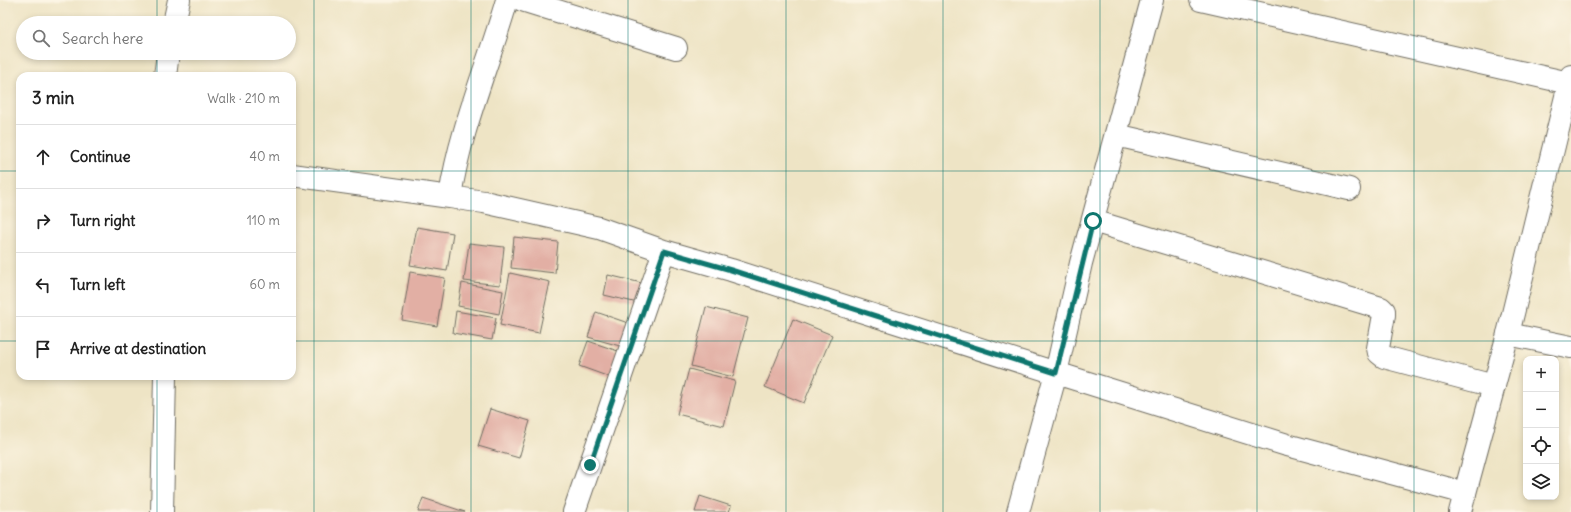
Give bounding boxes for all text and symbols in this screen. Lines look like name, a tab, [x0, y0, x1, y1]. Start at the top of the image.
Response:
search box	[16, 16, 296, 60]
icon: search	[30, 27, 52, 49]
text: Search here	[62, 29, 143, 48]
text: 3 min	[32, 87, 74, 109]
text: Walk · 210 m	[207, 90, 280, 107]
icon: ahead	[32, 146, 54, 168]
text: Continue	[70, 147, 131, 166]
text: 40 m	[249, 148, 280, 165]
icon: right	[32, 210, 54, 232]
text: Turn right	[70, 211, 135, 230]
text: 110 m	[247, 212, 280, 229]
route start	[1084, 212, 1102, 230]
icon: left	[32, 274, 54, 296]
text: Turn left	[70, 275, 125, 294]
text: 60 m	[249, 276, 280, 293]
icon: arrive	[32, 338, 54, 360]
text: Arrive at destination	[70, 339, 206, 358]
map controls	[1523, 356, 1559, 500]
button: +	[1523, 356, 1559, 392]
button: −	[1523, 392, 1559, 428]
button: locate	[1523, 428, 1559, 464]
route end	[581, 456, 599, 474]
button: layers	[1523, 464, 1559, 500]

